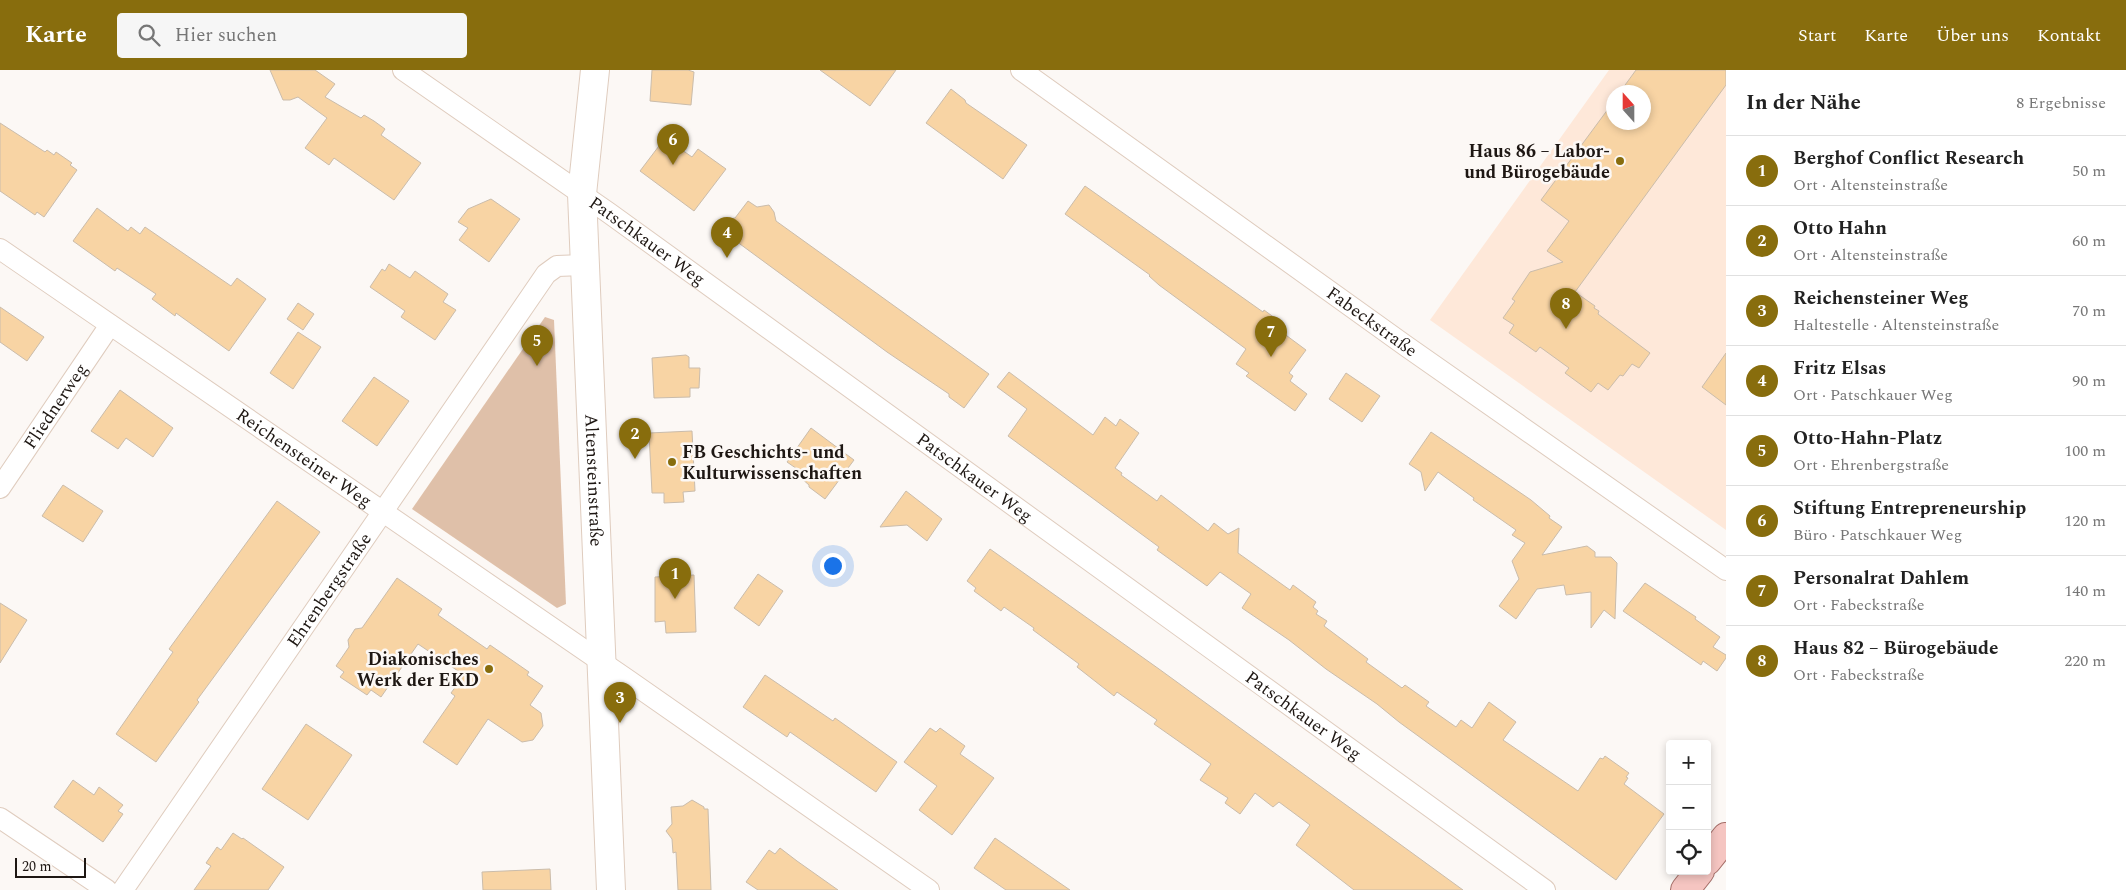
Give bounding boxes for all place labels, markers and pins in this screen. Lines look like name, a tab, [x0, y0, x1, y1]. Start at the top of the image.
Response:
pin: 6	[657, 124, 689, 165]
place label: Haus 86 – Labor- und Bürogebäude	[1464, 138, 1610, 186]
marker: Haus 86 – Labor- und Bürogebäude	[1614, 155, 1626, 167]
pin: 4	[711, 217, 743, 258]
pin: 8	[1550, 288, 1582, 329]
pin: 7	[1255, 316, 1287, 357]
pin: 5	[521, 325, 553, 366]
pin: 2	[619, 418, 651, 459]
place label: FB Geschichts- und Kulturwissenschaften	[682, 439, 862, 487]
marker: FB Geschichts- und Kulturwissenschaften	[666, 456, 678, 468]
pin: 1	[659, 558, 691, 599]
place label: Diakonisches Werk der EKD	[357, 646, 479, 694]
marker: Diakonisches Werk der EKD	[483, 663, 495, 675]
pin: 3	[604, 682, 636, 723]

